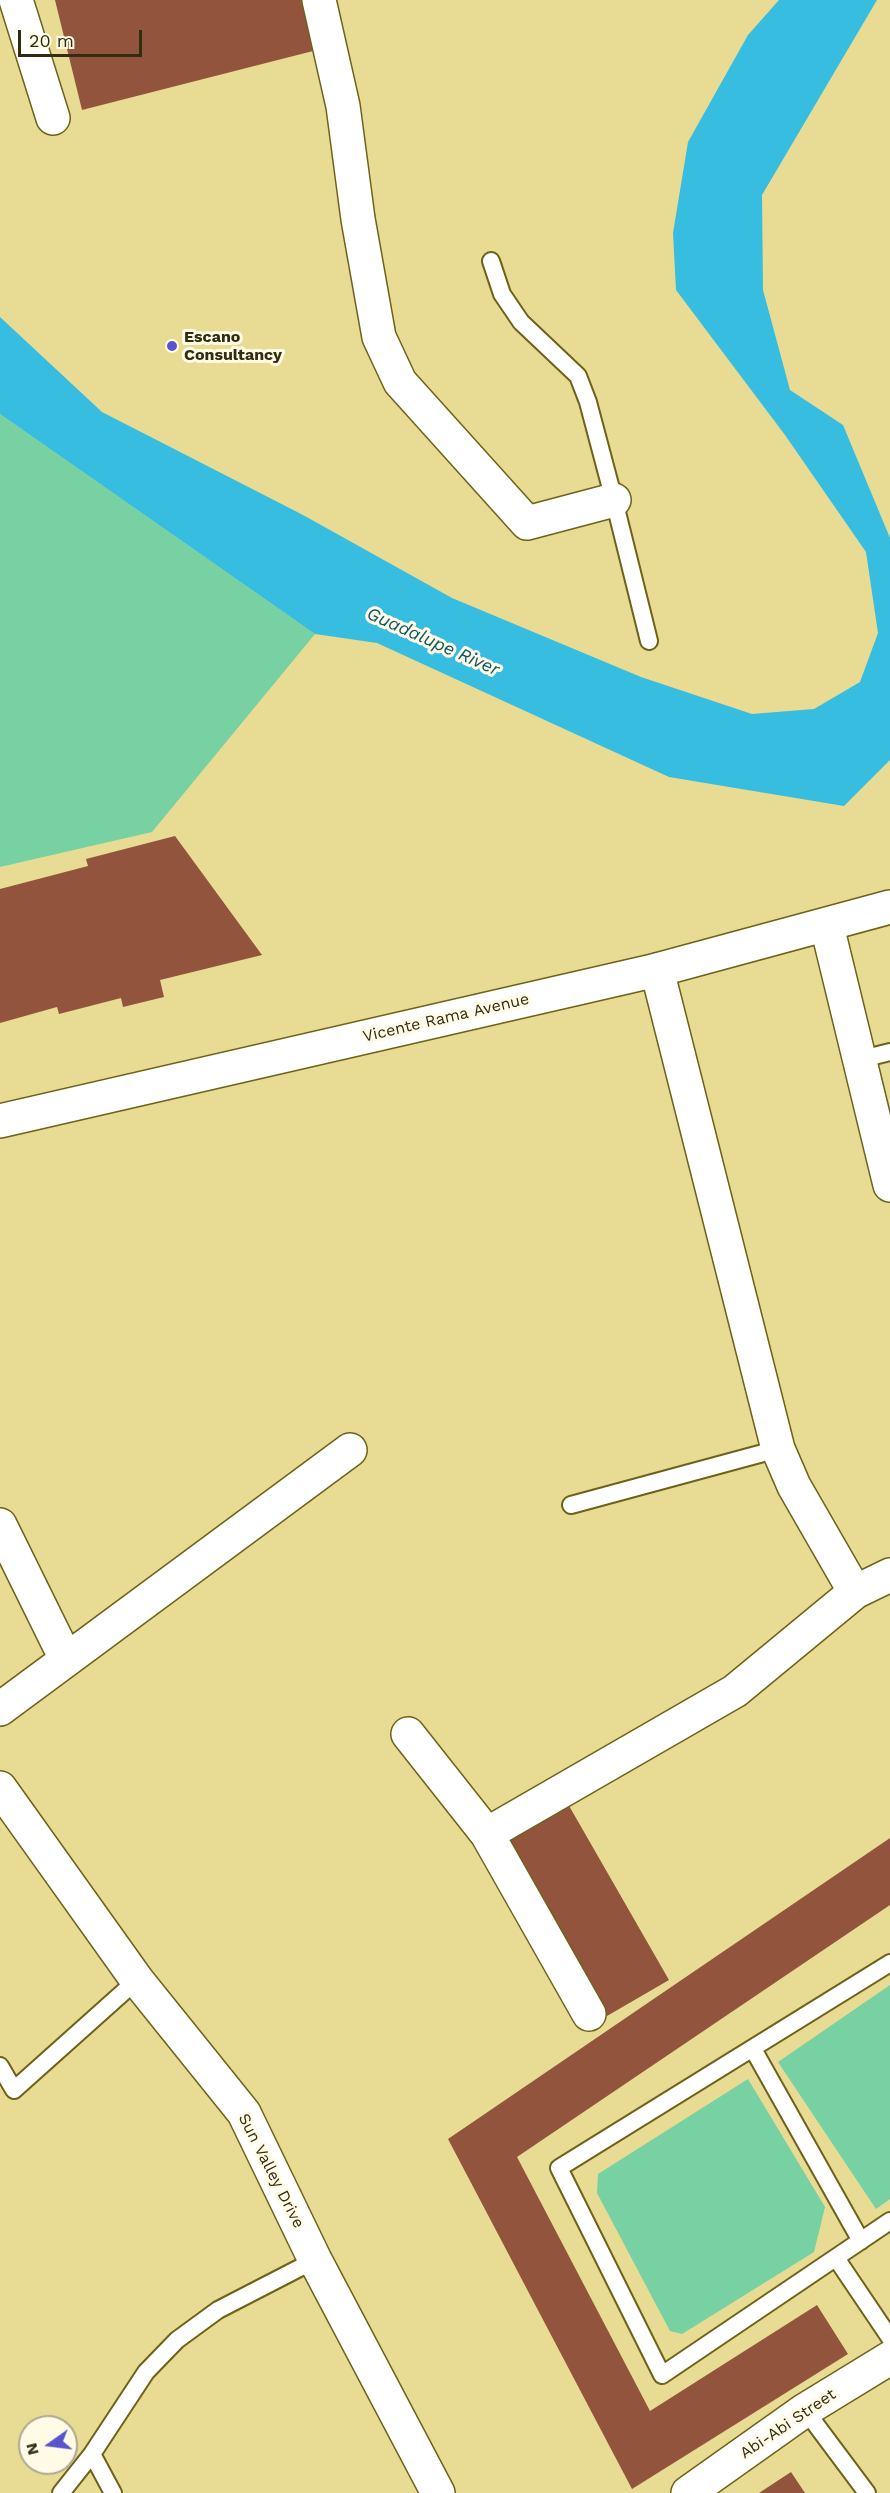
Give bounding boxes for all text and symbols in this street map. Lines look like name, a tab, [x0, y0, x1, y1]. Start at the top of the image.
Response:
scale bar	[21, 18, 146, 56]
text: 20 m	[29, 30, 74, 51]
place label: Escano Consultancy	[184, 327, 282, 365]
marker: Escano Consultancy	[165, 339, 179, 353]
water label: Guadalupe River	[363, 603, 503, 681]
street label: Vicente Rama Avenue	[361, 990, 531, 1046]
street label: Sun Valley Drive	[234, 2111, 308, 2231]
street label: Abi-Abi Street	[737, 2385, 839, 2463]
north arrow	[18, 2415, 78, 2475]
text: N	[21, 2441, 43, 2457]

